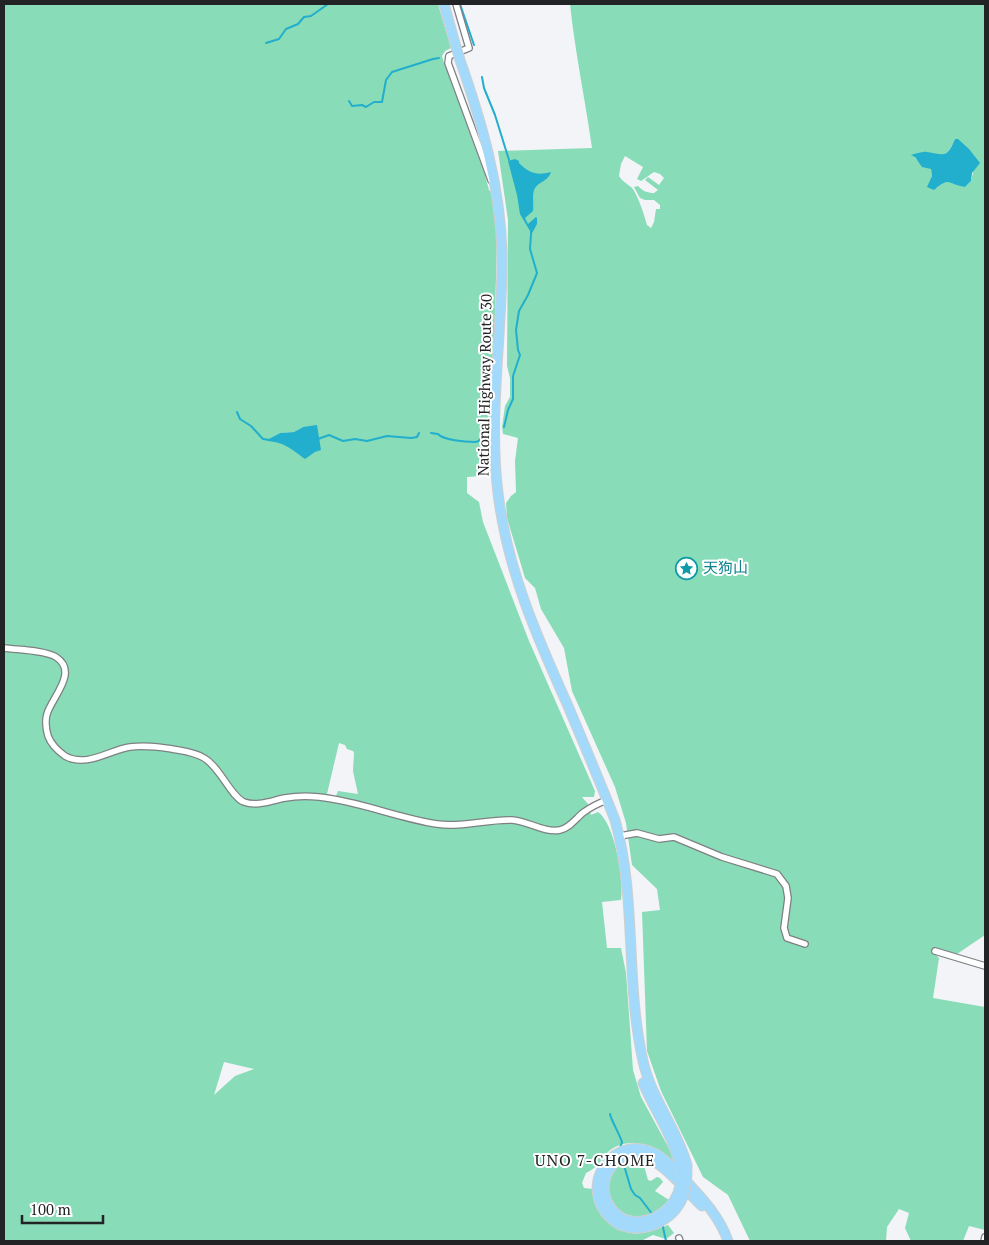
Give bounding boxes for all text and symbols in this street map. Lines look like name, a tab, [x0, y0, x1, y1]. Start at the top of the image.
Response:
street label: National Highway Route 30	[472, 294, 496, 476]
place icon: 天狗山	[675, 556, 699, 580]
place label: 天狗山	[703, 557, 748, 577]
district label: UNO 7-CHOME	[535, 1149, 655, 1171]
scale bar	[22, 1192, 104, 1224]
text: 100 m	[30, 1199, 71, 1219]

